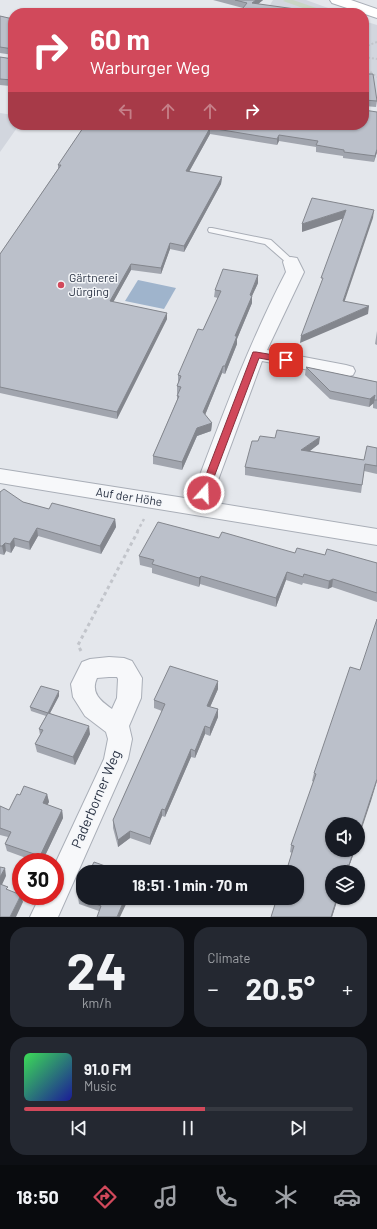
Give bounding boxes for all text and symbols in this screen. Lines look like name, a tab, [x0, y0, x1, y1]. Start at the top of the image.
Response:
text: 60 m	[90, 22, 150, 56]
icon: right	[24, 24, 76, 76]
text: Warburger Weg	[90, 56, 210, 78]
icon: left	[115, 100, 137, 122]
icon: ahead	[157, 100, 179, 122]
icon: ahead	[199, 100, 221, 122]
icon: right	[241, 100, 263, 122]
place label: Gärtnerei Jürging	[69, 270, 118, 298]
marker: Gärtnerei Jürging	[56, 280, 66, 290]
pin	[269, 343, 303, 377]
icon: arrive	[275, 349, 297, 371]
position arrow	[183, 472, 225, 514]
street label: Auf der Höhe	[95, 484, 163, 508]
street label: Paderborner Weg	[67, 747, 124, 851]
map controls	[325, 817, 365, 905]
button: sound	[325, 817, 365, 857]
speed limit sign: 30	[12, 853, 64, 905]
button: layers	[325, 865, 365, 905]
text: 18:51 · 1 min · 70 m	[132, 876, 248, 894]
text: 24	[66, 938, 127, 1000]
text: Climate	[208, 950, 251, 966]
text: 20.5°	[246, 970, 315, 1006]
text: −	[208, 975, 219, 1001]
text: +	[342, 975, 353, 1001]
text: km/h	[82, 995, 111, 1011]
text: 91.0 FM	[84, 1060, 131, 1078]
text: Music	[84, 1078, 117, 1094]
icon: previous	[68, 1117, 90, 1139]
icon: pause	[177, 1117, 199, 1139]
icon: next	[287, 1117, 309, 1139]
icon: directions	[91, 1183, 119, 1211]
icon: music	[152, 1183, 180, 1211]
icon: phone	[212, 1183, 240, 1211]
icon: climate	[272, 1183, 300, 1211]
icon: car	[333, 1183, 361, 1211]
text: 18:50	[16, 1186, 59, 1208]

